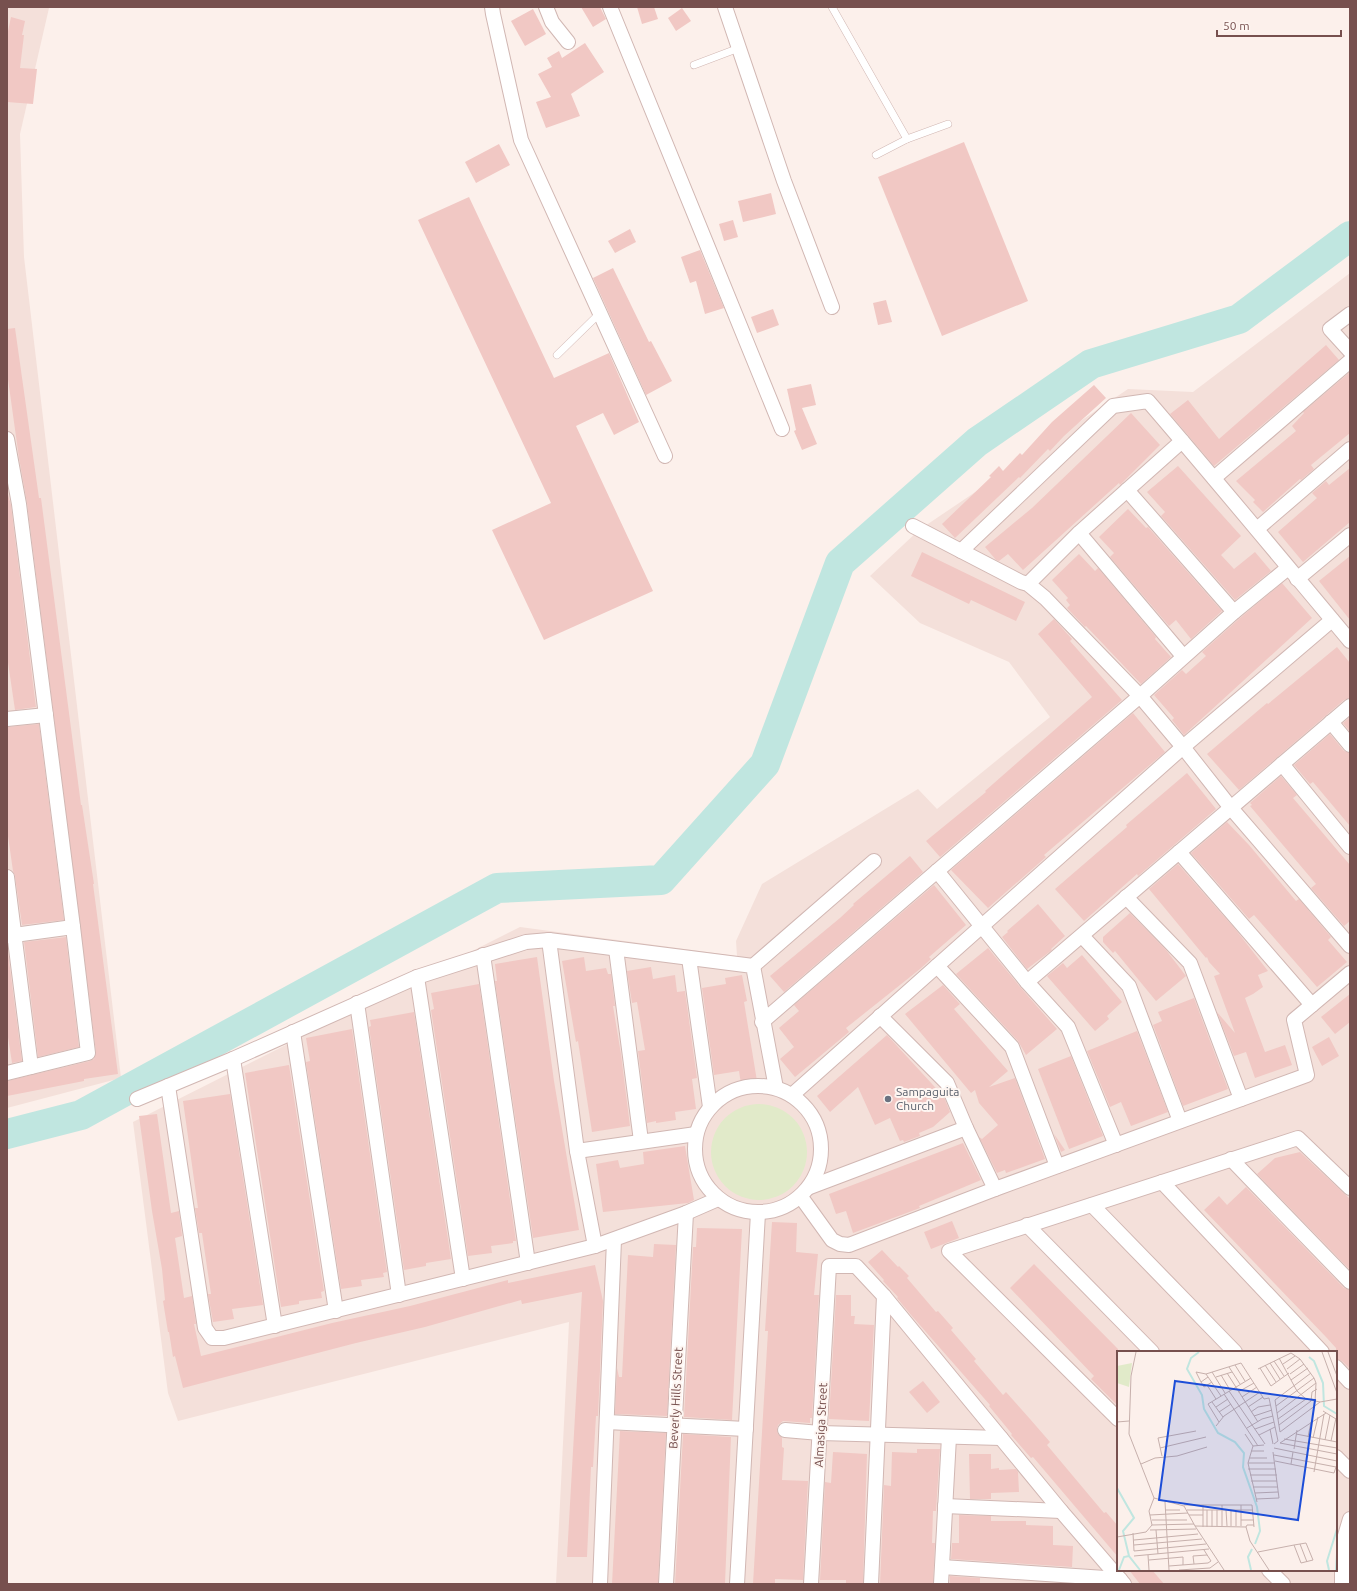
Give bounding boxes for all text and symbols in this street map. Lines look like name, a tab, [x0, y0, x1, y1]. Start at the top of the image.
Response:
scale bar	[1217, 12, 1341, 38]
text: 50 m	[1223, 19, 1250, 32]
place label: Sampaguita Church	[896, 1085, 960, 1112]
marker: Sampaguita Church	[883, 1094, 893, 1104]
street label: Beverly Hills Street	[666, 1346, 685, 1449]
inset map	[1117, 1351, 1337, 1571]
street label: Almasiga Street	[812, 1382, 829, 1468]

